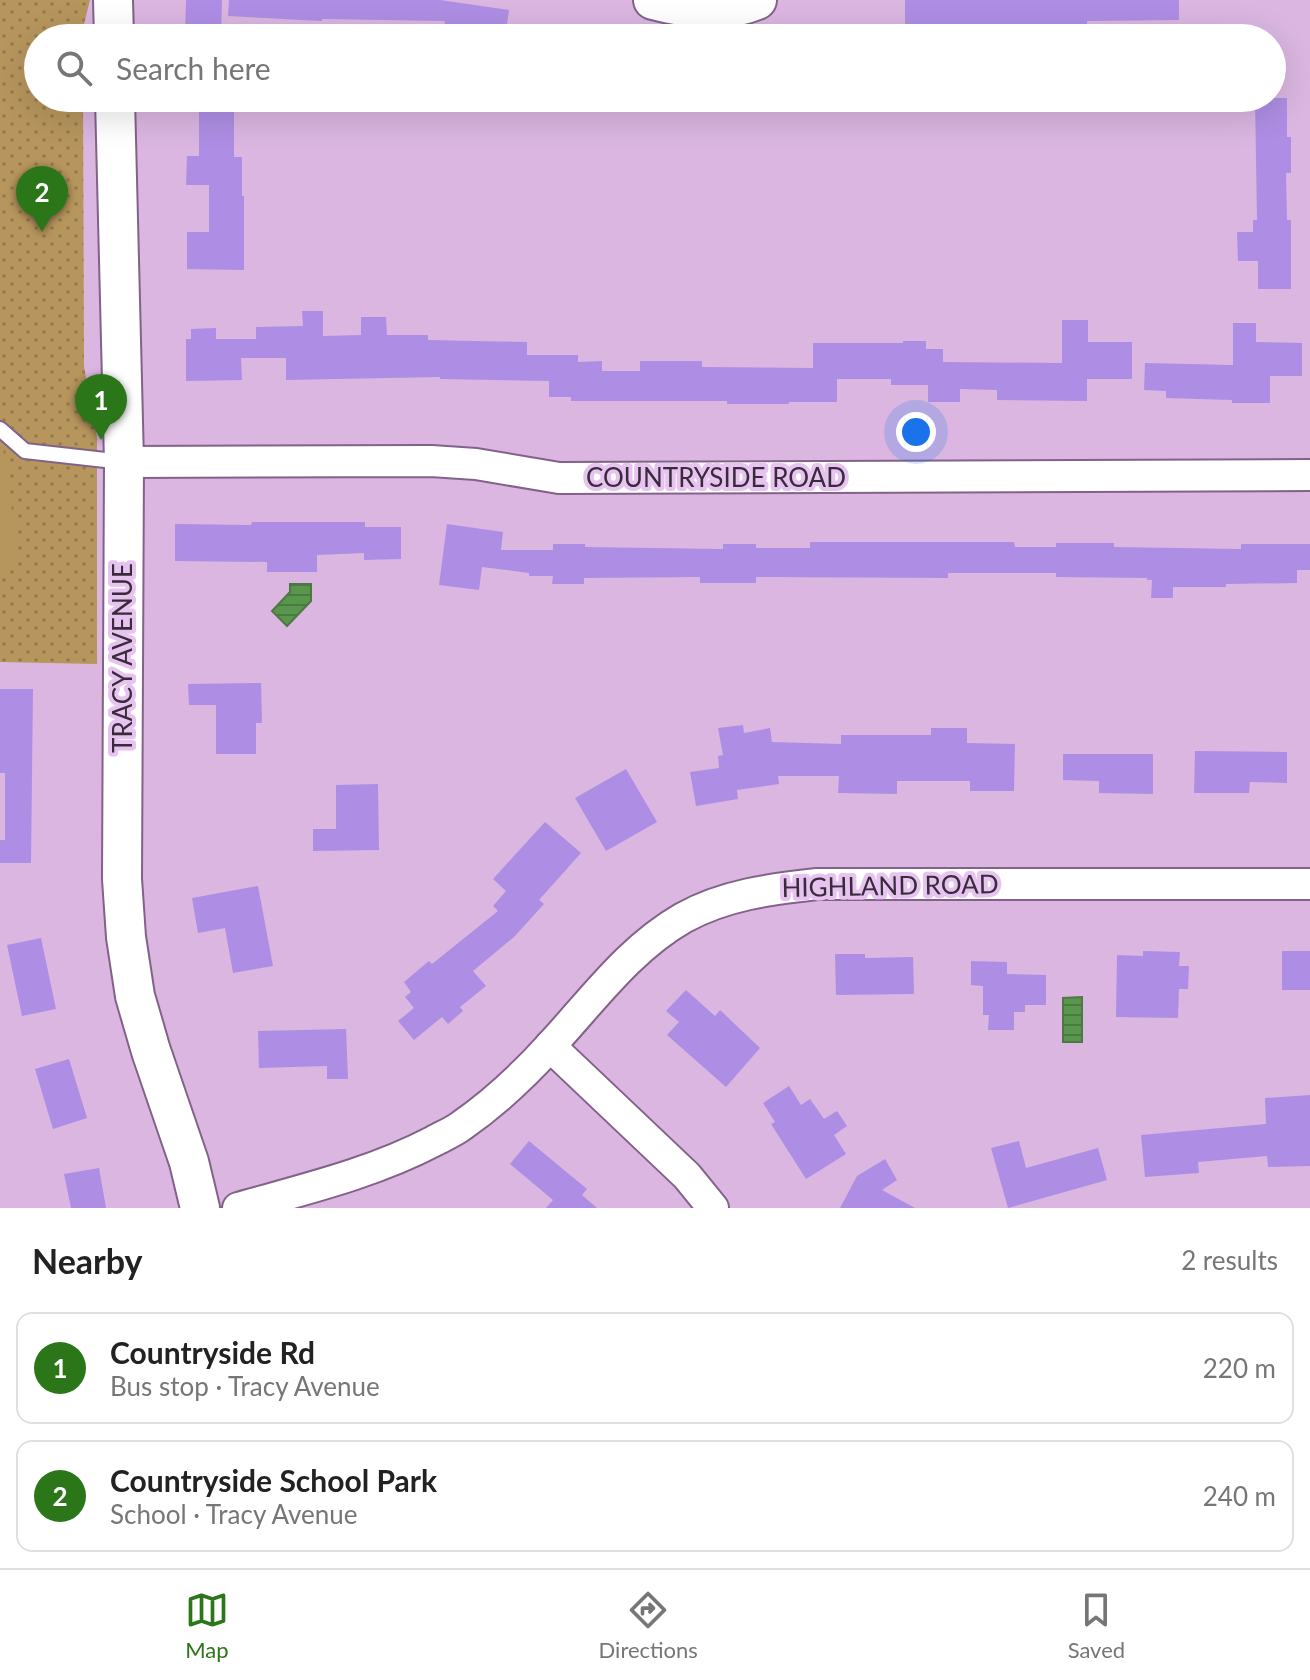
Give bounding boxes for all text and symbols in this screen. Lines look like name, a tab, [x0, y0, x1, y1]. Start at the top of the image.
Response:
search box	[24, 24, 1286, 112]
icon: search	[52, 46, 96, 90]
text: Search here	[116, 50, 271, 86]
pin: 2	[16, 166, 68, 232]
pin: 1	[75, 374, 127, 440]
your location	[896, 412, 936, 452]
street label: COUNTRYSIDE ROAD	[586, 461, 846, 493]
street label: TRACY AVENUE	[106, 563, 138, 753]
street label: HIGHLAND ROAD	[781, 867, 999, 903]
text: Nearby	[32, 1240, 143, 1281]
text: 2 results	[1181, 1244, 1278, 1276]
text: Countryside Rd	[110, 1334, 315, 1370]
text: 1	[52, 1352, 68, 1384]
text: 220 m	[1203, 1352, 1276, 1384]
text: Bus stop · Tracy Avenue	[110, 1370, 380, 1402]
text: Countryside School Park	[110, 1462, 437, 1498]
text: 2	[52, 1480, 68, 1512]
text: 240 m	[1203, 1480, 1276, 1512]
text: School · Tracy Avenue	[110, 1498, 358, 1530]
tab: Map	[185, 1588, 229, 1663]
tab: Directions	[599, 1588, 698, 1663]
tab: Saved	[1068, 1588, 1125, 1663]

